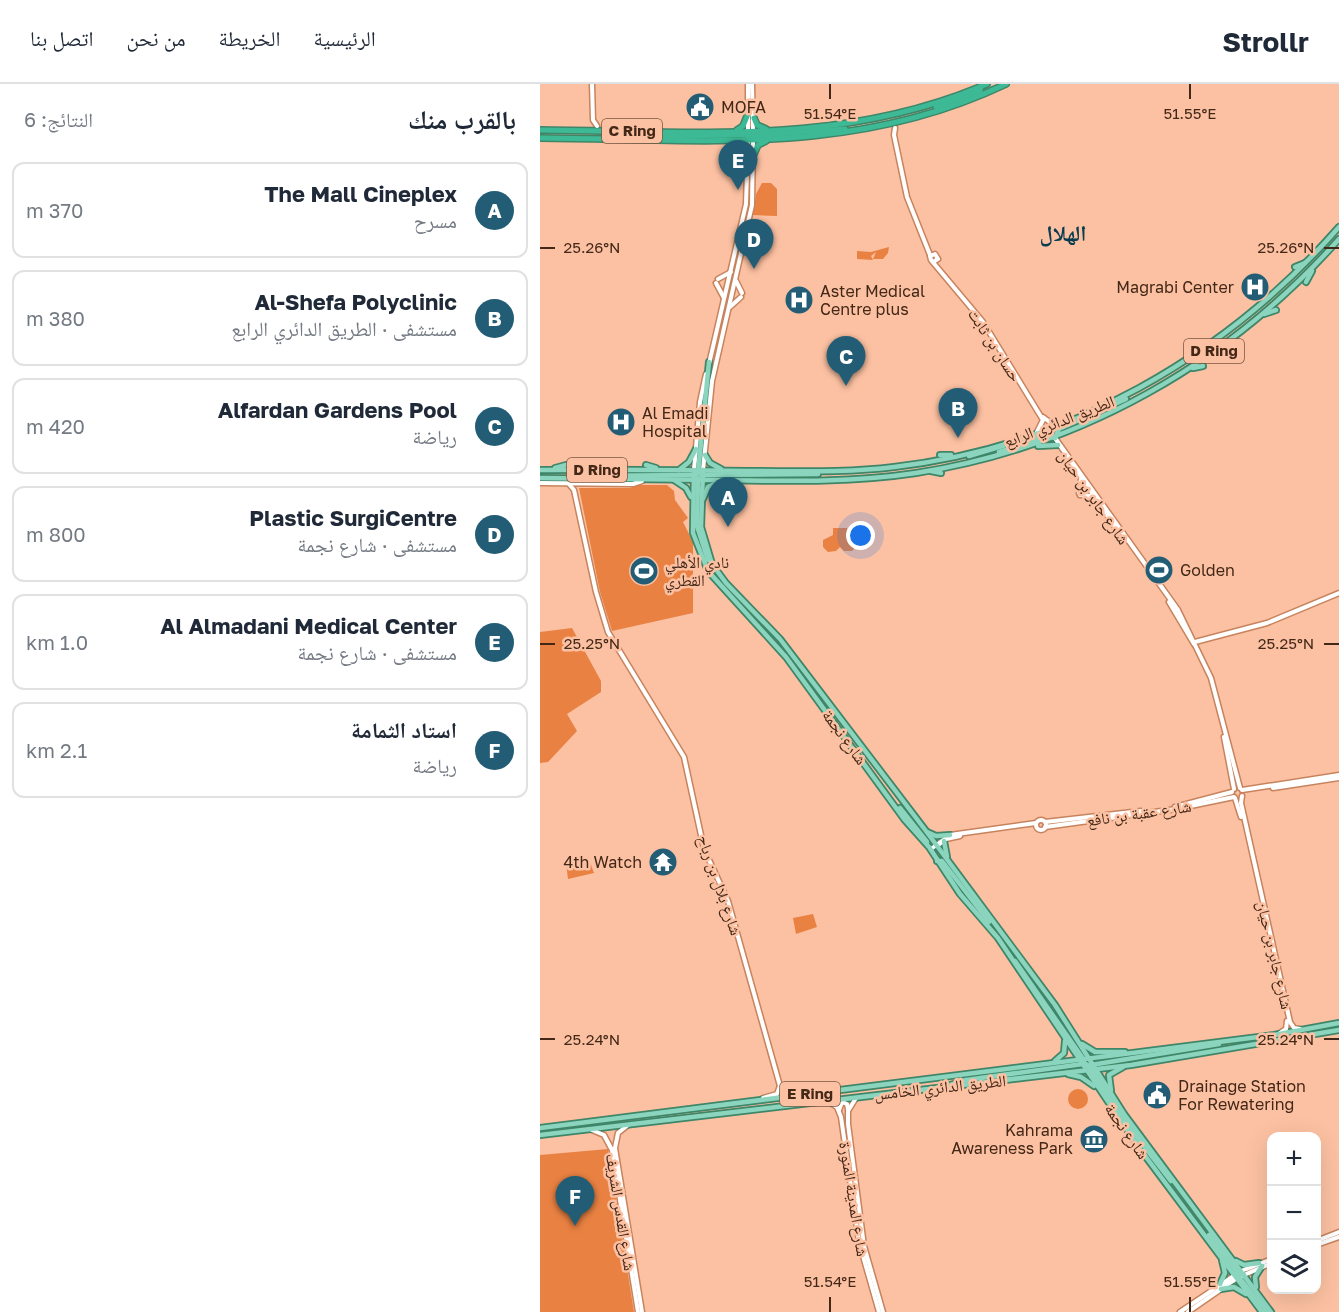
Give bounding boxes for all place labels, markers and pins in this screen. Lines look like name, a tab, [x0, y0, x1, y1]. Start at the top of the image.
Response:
public building icon: MOFA	[684, 91, 716, 123]
place label: MOFA	[721, 97, 766, 117]
pin: E	[718, 141, 758, 190]
pin: D	[734, 220, 774, 269]
hospital icon: Magrabi Center	[1239, 271, 1271, 303]
place label: Magrabi Center	[1116, 277, 1234, 297]
place label: Aster Medical Centre plus	[820, 281, 925, 319]
hospital icon: Aster Medical Centre plus	[783, 284, 815, 316]
pin: C	[826, 336, 866, 386]
pin: B	[938, 388, 978, 438]
place label: Al Emadi Hospital	[642, 403, 709, 441]
hospital icon: Al Emadi Hospital	[605, 406, 637, 438]
pin: A	[708, 478, 747, 527]
place label: نادي الأهلي القطري	[665, 552, 729, 593]
sports icon: Golden	[1143, 554, 1175, 586]
sports icon: نادي الأهلي القطري	[628, 555, 660, 587]
place label: Golden	[1180, 560, 1235, 580]
temple icon: 4th Watch	[647, 846, 679, 878]
place label: 4th Watch	[563, 852, 642, 872]
place label: Drainage Station For Rewatering	[1178, 1076, 1306, 1114]
public building icon: Drainage Station For Rewatering	[1141, 1079, 1173, 1111]
place label: Kahrama Awareness Park	[951, 1120, 1073, 1158]
museum icon: Kahrama Awareness Park	[1078, 1123, 1110, 1155]
pin: F	[555, 1176, 594, 1226]

